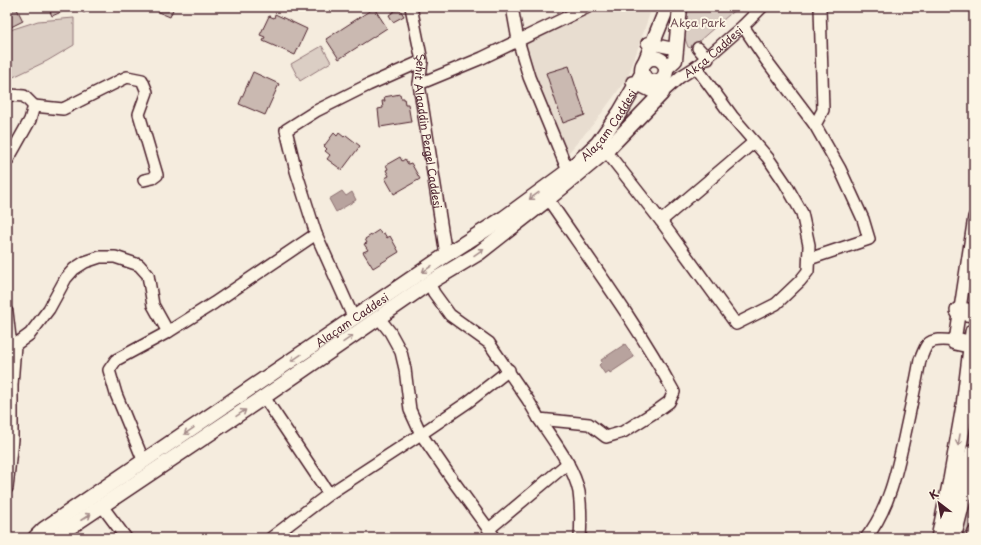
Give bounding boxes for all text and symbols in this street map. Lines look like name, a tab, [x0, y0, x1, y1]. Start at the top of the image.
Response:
park label: Akça Park	[670, 14, 726, 31]
street label: Akça Caddesi	[680, 22, 746, 81]
street label: Şehit Alaaddin Pergel Caddesi	[410, 52, 447, 210]
street label: Alaçam Caddesi	[576, 86, 640, 164]
one-way arrow	[529, 192, 540, 200]
one-way arrow	[474, 248, 485, 256]
one-way arrow	[422, 265, 433, 273]
street label: Alaçam Caddesi	[311, 288, 392, 350]
one-way arrow	[342, 335, 353, 343]
one-way arrow	[291, 354, 302, 362]
one-way arrow	[235, 409, 246, 417]
one-way arrow	[184, 427, 195, 435]
one-way arrow	[955, 433, 963, 446]
north arrow	[919, 483, 959, 523]
text: K	[926, 485, 941, 503]
one-way arrow	[80, 512, 92, 520]

